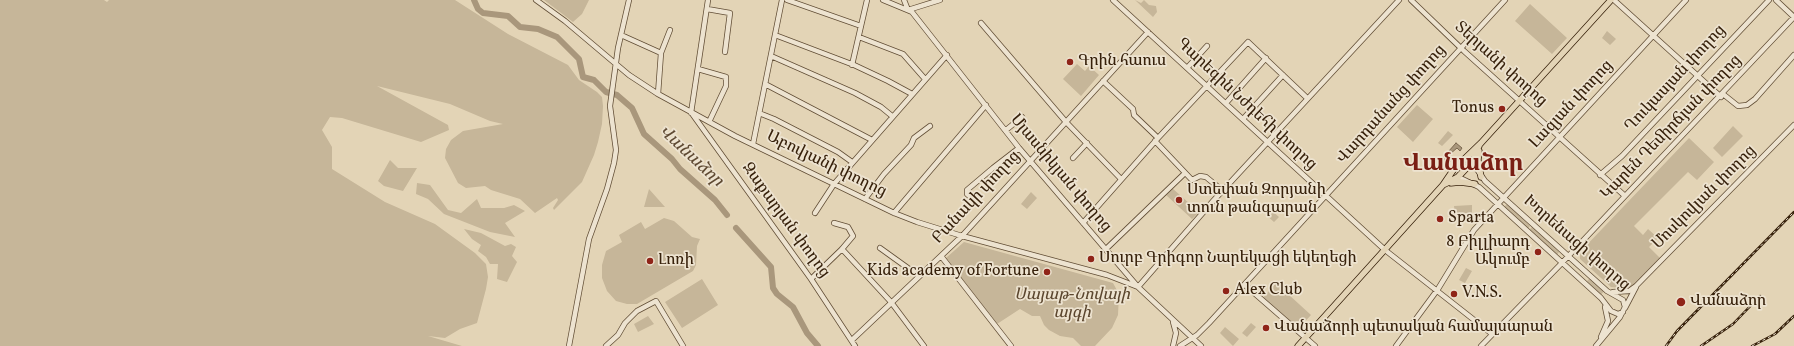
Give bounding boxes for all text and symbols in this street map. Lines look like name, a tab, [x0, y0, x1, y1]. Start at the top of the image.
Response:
street label: Տերյանի փողոց	[1450, 18, 1550, 112]
street label: Ղուկասյան փողոց	[1621, 21, 1731, 137]
street label: Գարեգին Նժդեհի փողոց	[1172, 35, 1320, 175]
street label: Վարդանանց փողոց	[1333, 41, 1451, 169]
place label: Գրին հաուս	[1078, 52, 1166, 72]
street label: Կարեն Դեմիրճյան փողոց	[1598, 52, 1746, 204]
marker: Գրին հաուս	[1065, 57, 1075, 67]
street label: Լազյան փողոց	[1526, 57, 1618, 153]
place label: Tonus	[1452, 99, 1494, 119]
marker: Tonus	[1497, 104, 1507, 114]
street label: Մյասնիկյան փողոց	[1005, 111, 1115, 237]
water label: Վանաձոր	[653, 122, 727, 192]
street label: Աբովյանի փողոց	[763, 128, 889, 202]
street label: Մոսկովյան փողոց	[1649, 142, 1761, 254]
street label: Բանակի փողոց	[929, 148, 1025, 248]
district label: Վանաձոր	[1403, 152, 1523, 180]
street label: Զաքարյան փողոց	[737, 160, 833, 282]
place label: Ստեփան Զորյանի տուն թանգարան	[1187, 181, 1326, 219]
street label: Խորենացի փողոց	[1519, 192, 1633, 296]
marker: Ստեփան Զորյանի տուն թանգարան	[1174, 195, 1184, 205]
place label: Sparta	[1448, 209, 1494, 229]
marker: Sparta	[1435, 214, 1445, 224]
place label: 8 Բիլլիարդ Ակումբ	[1446, 233, 1530, 271]
marker: 8 Բիլլիարդ Ակումբ	[1533, 247, 1543, 257]
place label: Սուրբ Գրիգոր Նարեկացի եկեղեցի	[1099, 249, 1357, 269]
place label: Լոռի	[658, 251, 694, 271]
marker: Սուրբ Գրիգոր Նարեկացի եկեղեցի	[1086, 254, 1096, 264]
marker: Լոռի	[645, 256, 655, 266]
place label: Kids academy of Fortune	[867, 262, 1039, 282]
marker: Kids academy of Fortune	[1042, 267, 1052, 277]
place label: Alex Club	[1234, 281, 1302, 301]
place label: V.N.S.	[1462, 284, 1502, 304]
park label: Սայաթ-Նովայի այգի	[1014, 286, 1130, 324]
marker: Alex Club	[1221, 286, 1231, 296]
marker: V.N.S.	[1449, 289, 1459, 299]
place label: Վանաձոր	[1690, 292, 1766, 312]
marker: Վանաձոր	[1675, 296, 1687, 308]
place label: Վանաձորի պետական համալսարան	[1274, 318, 1553, 338]
marker: Վանաձորի պետական համալսարան	[1261, 323, 1271, 333]

